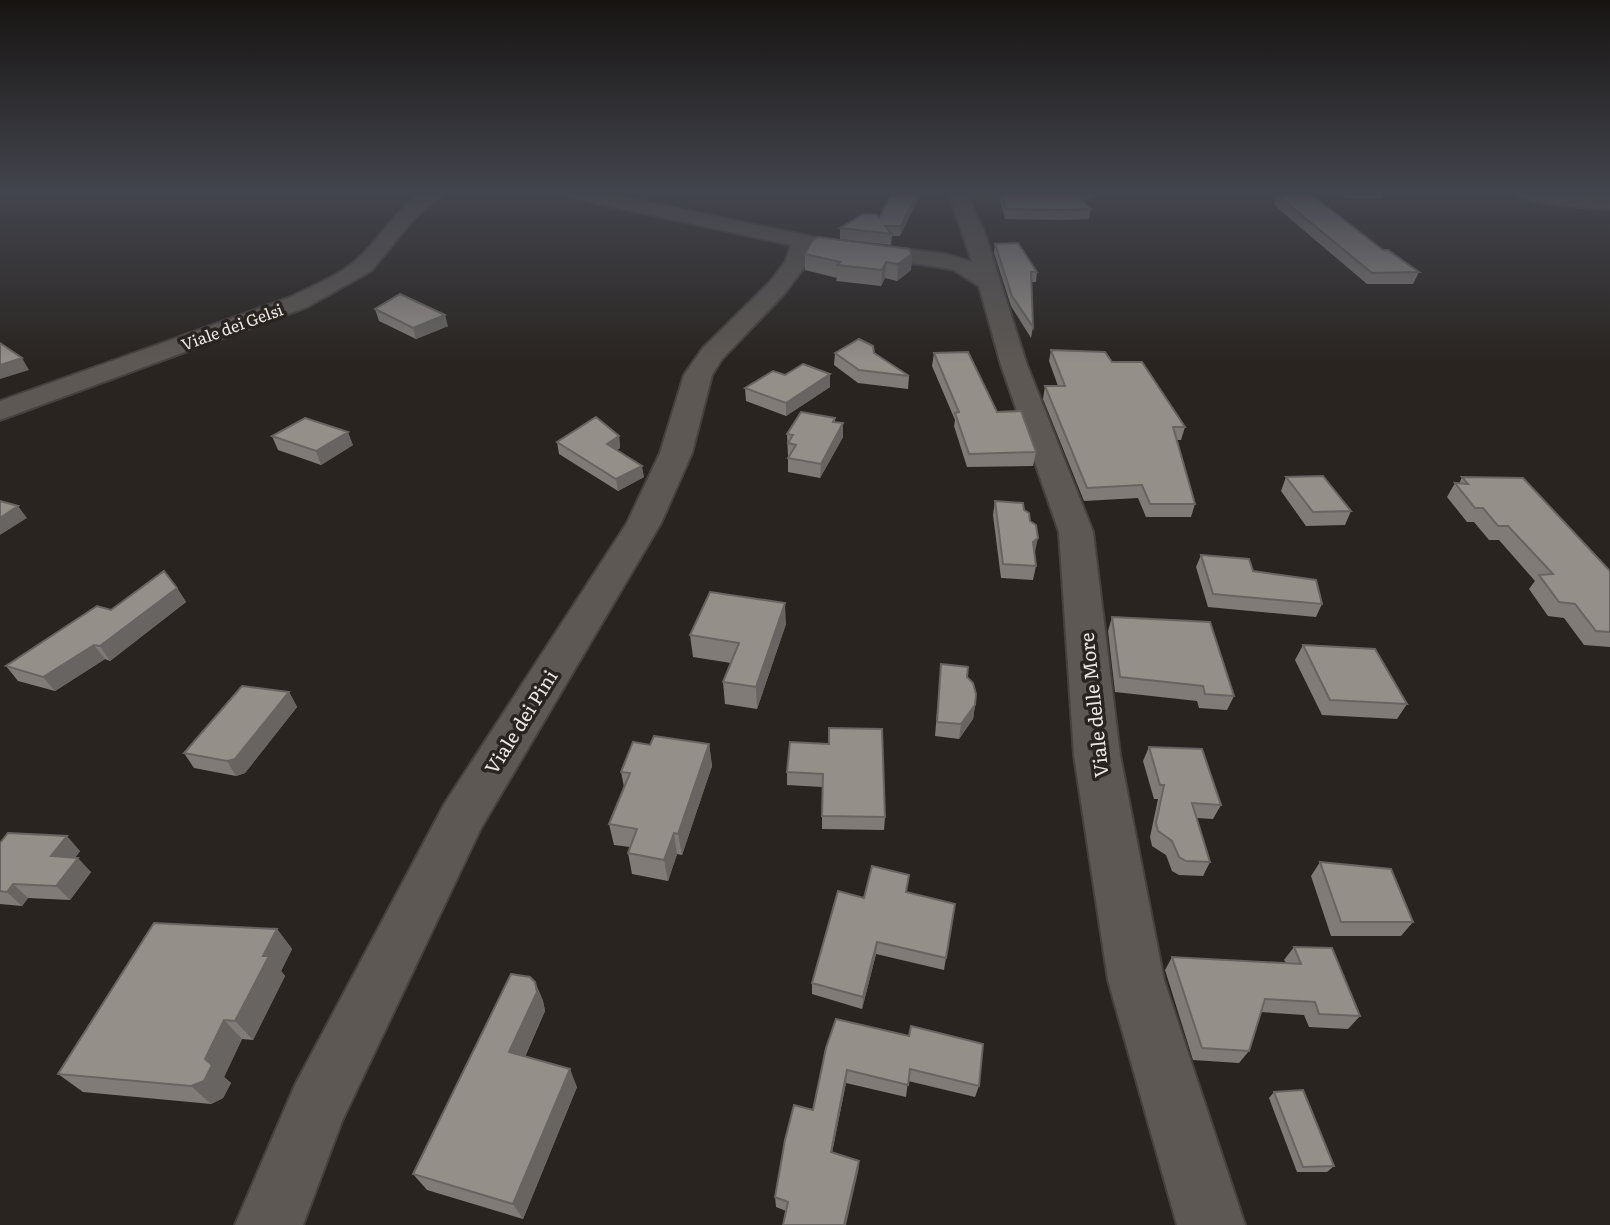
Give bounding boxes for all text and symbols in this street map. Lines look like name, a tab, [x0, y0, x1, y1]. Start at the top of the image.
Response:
street label: Viale dei Gelsi	[177, 297, 286, 356]
street label: Viale delle More	[1071, 631, 1115, 779]
street label: Viale dei Pini	[477, 664, 563, 779]

